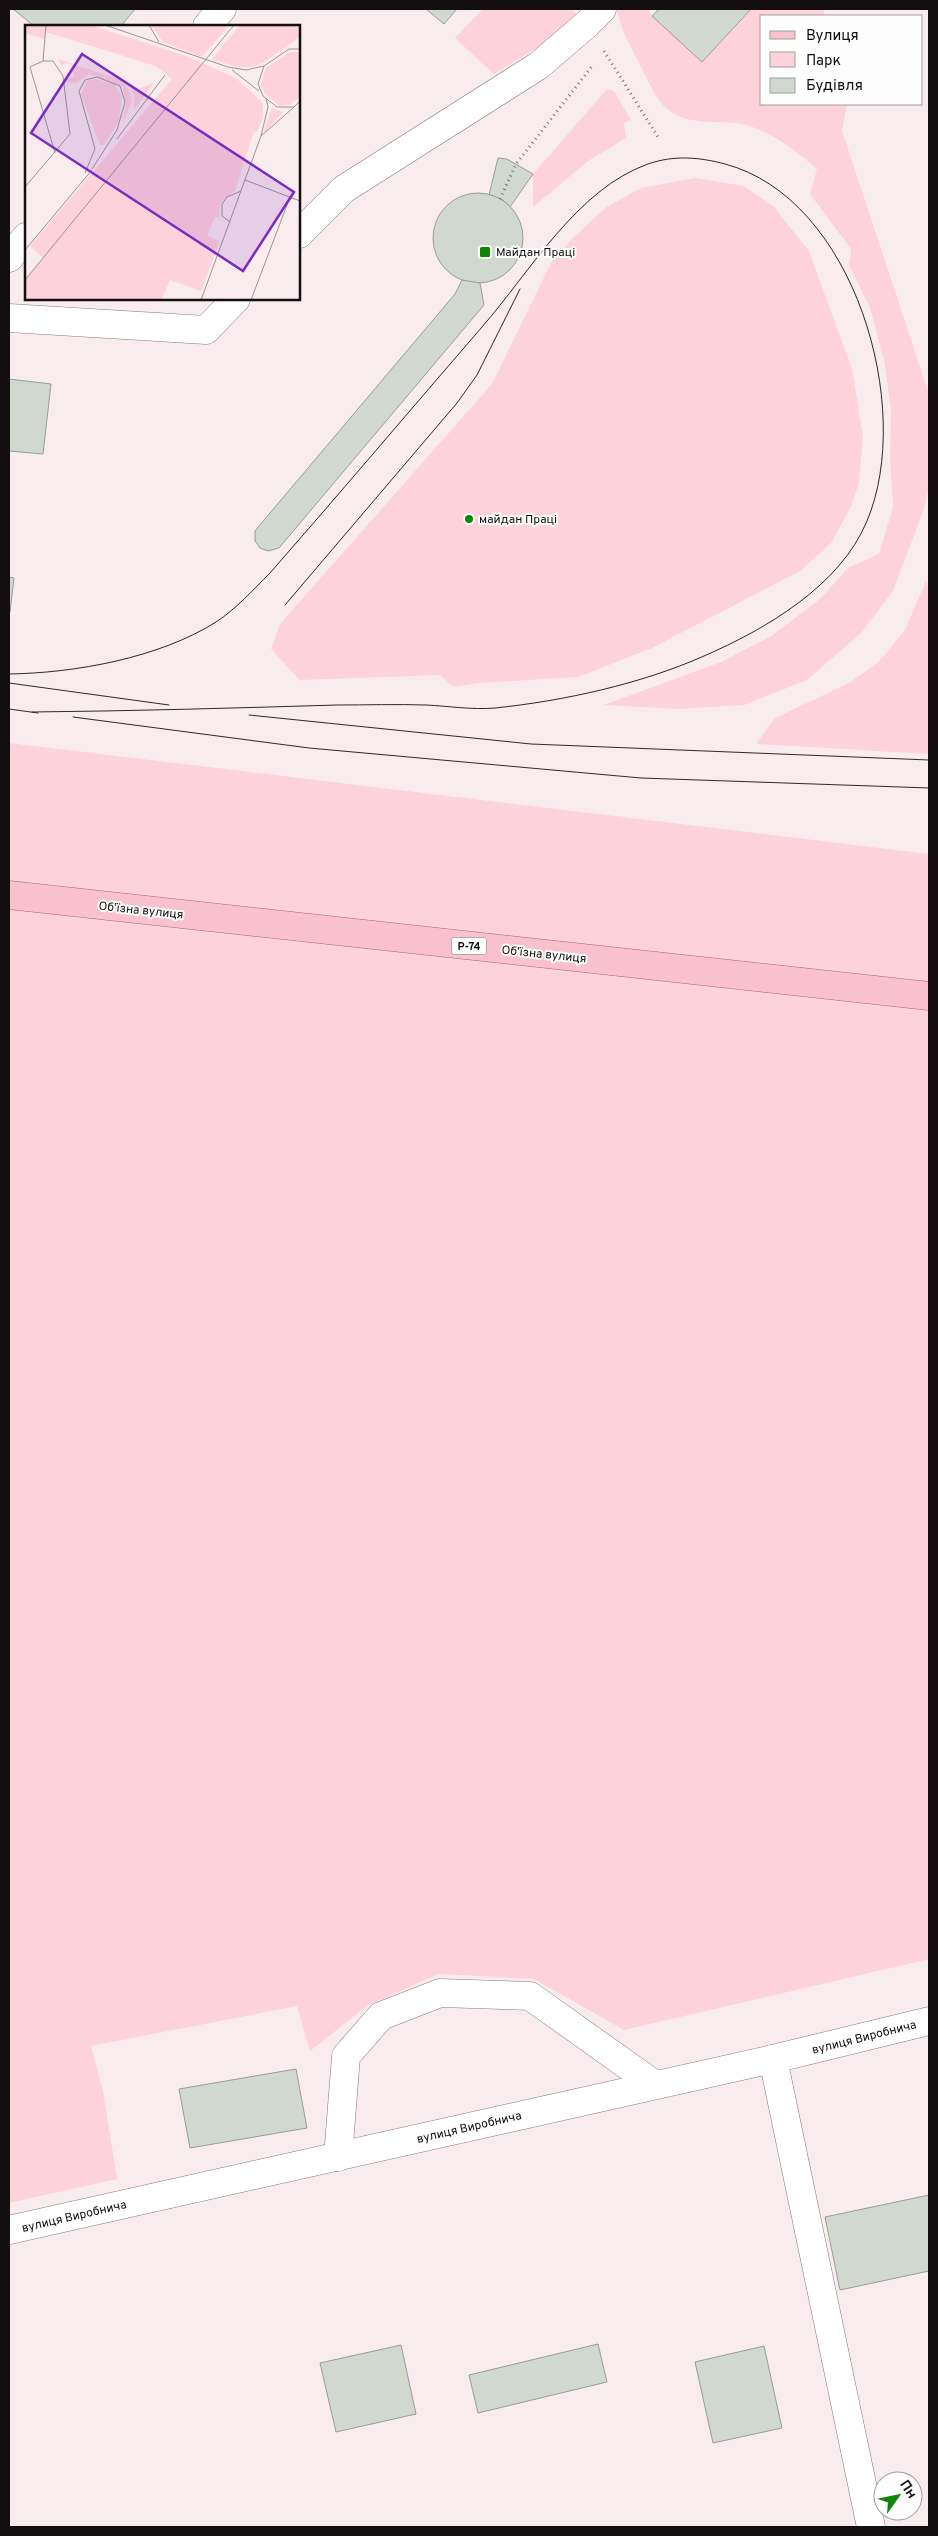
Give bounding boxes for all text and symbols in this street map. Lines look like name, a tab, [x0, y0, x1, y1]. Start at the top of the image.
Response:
legend	[760, 15, 923, 105]
inset map	[25, 25, 300, 300]
text: Вулиця	[806, 27, 859, 46]
text: Парк	[806, 52, 841, 71]
text: Будівля	[806, 77, 863, 96]
marker: Майдан Праці	[478, 245, 492, 259]
place label: Майдан Праці	[496, 245, 575, 261]
place label: майдан Праці	[479, 512, 557, 528]
marker: майдан Праці	[463, 513, 475, 525]
street label: Обʼїзна вулиця	[98, 899, 184, 923]
road number: Р-74	[452, 938, 486, 954]
street label: Обʼїзна вулиця	[501, 943, 587, 967]
street label: вулиця Виробнича	[810, 2017, 918, 2059]
street label: вулиця Виробнича	[415, 2108, 523, 2148]
street label: вулиця Виробнича	[20, 2197, 128, 2237]
north arrow	[873, 2471, 923, 2521]
text: Пн	[895, 2477, 920, 2502]

